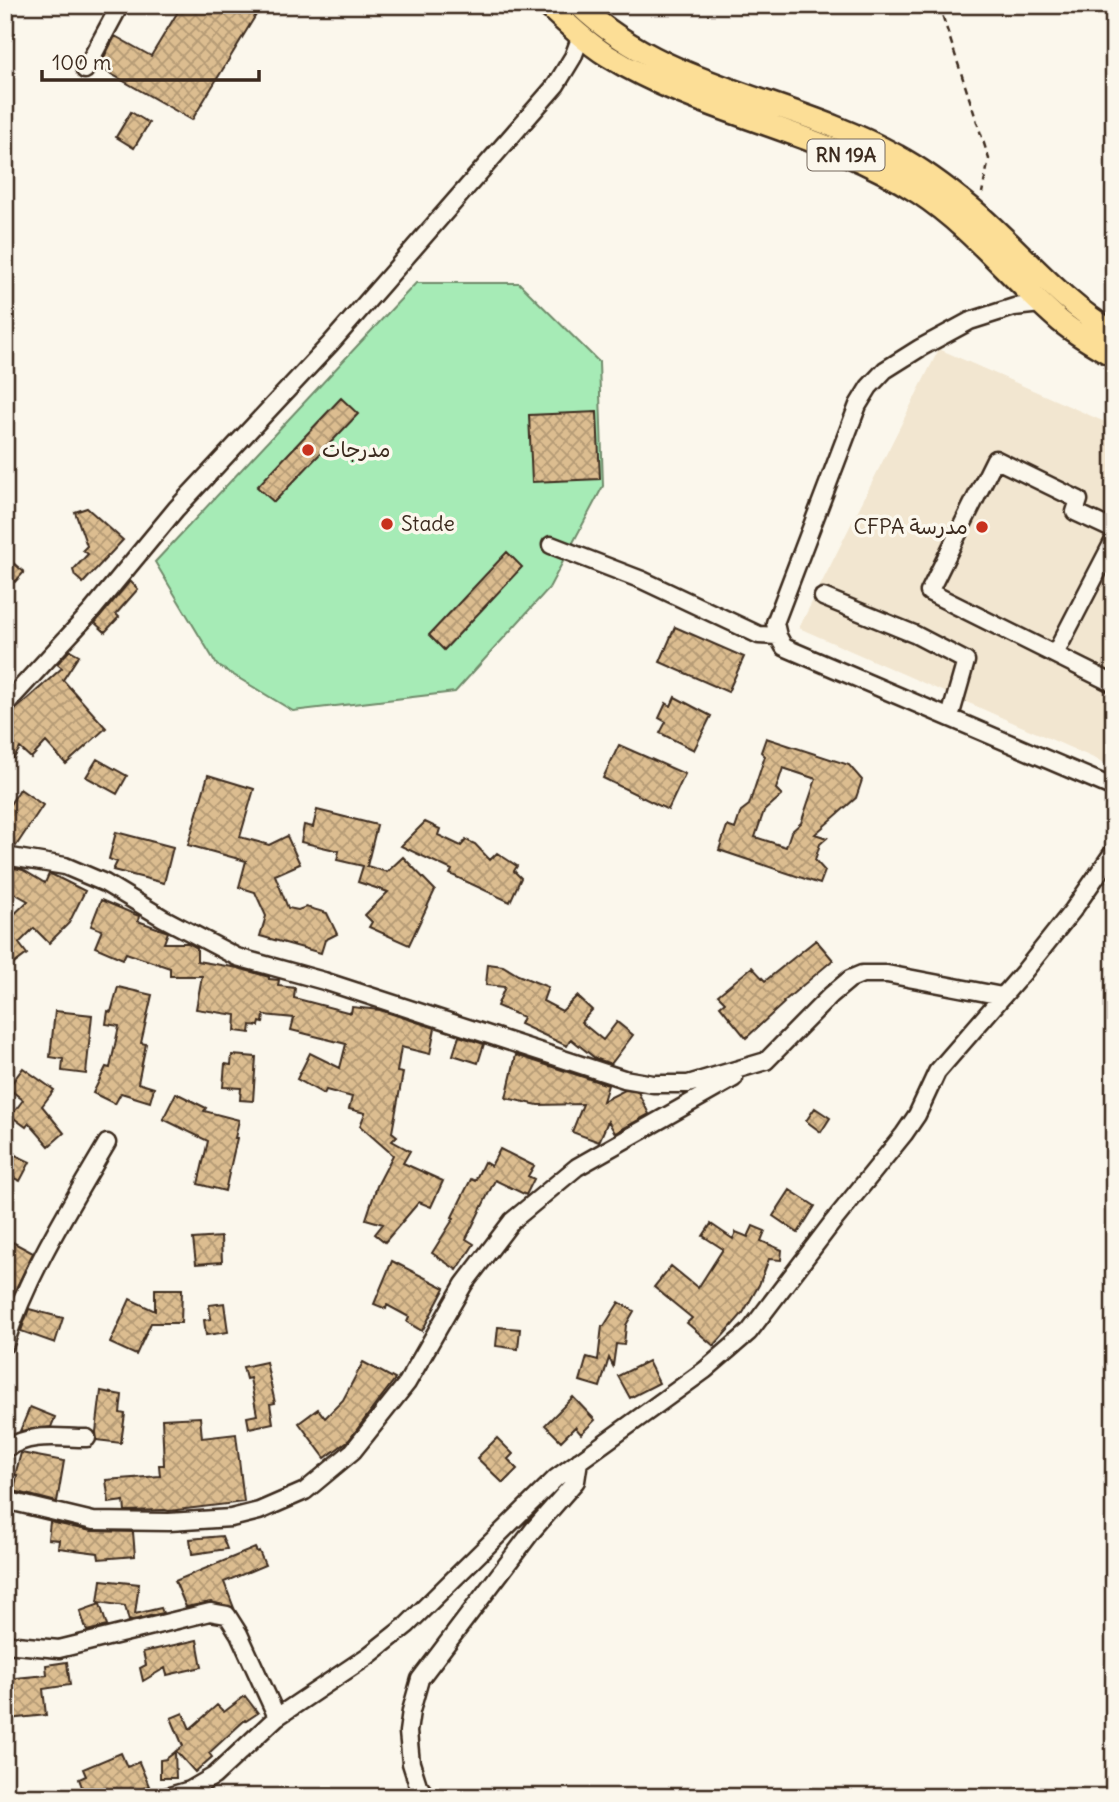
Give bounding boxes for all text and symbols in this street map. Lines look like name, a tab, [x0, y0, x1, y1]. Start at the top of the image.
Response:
scale bar	[42, 38, 259, 82]
text: 100 m	[52, 49, 111, 76]
road number: RN 19A	[808, 140, 884, 170]
place label: مدرجات	[322, 436, 390, 463]
marker: مدرجات	[300, 442, 316, 458]
place label: Stade	[401, 510, 455, 537]
place label: CFPA مدرسة	[853, 513, 968, 540]
marker: Stade	[379, 516, 395, 532]
marker: CFPA مدرسة	[974, 519, 990, 535]

